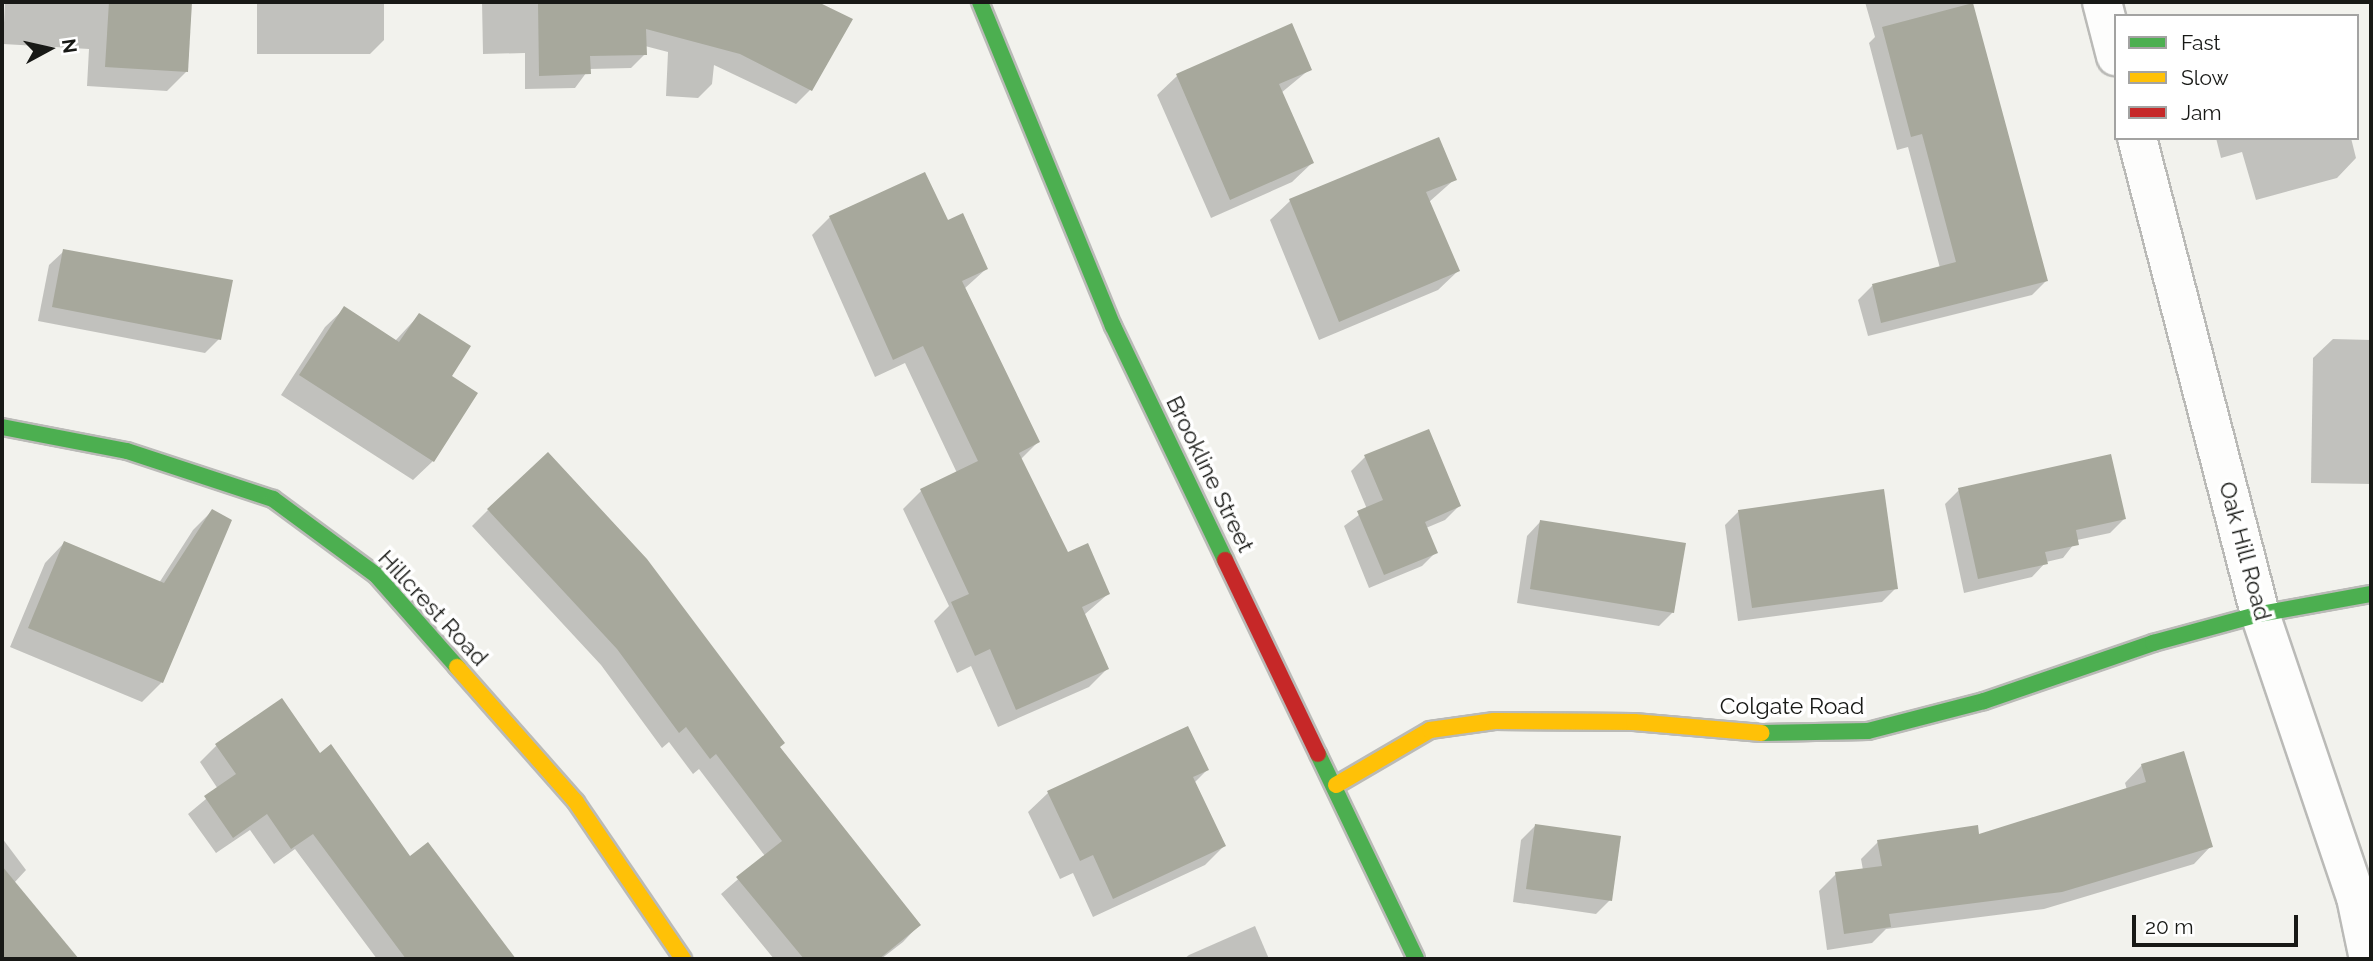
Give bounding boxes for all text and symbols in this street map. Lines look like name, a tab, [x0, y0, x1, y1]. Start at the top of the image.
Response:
north arrow	[14, 14, 84, 84]
legend	[2114, 14, 2359, 140]
text: Fast	[2181, 30, 2221, 55]
text: N	[58, 37, 82, 55]
text: Slow	[2181, 65, 2229, 90]
text: Jam	[2181, 100, 2222, 125]
street label: Brookline Street	[1160, 391, 1260, 557]
street label: Oak Hill Road	[2213, 478, 2277, 624]
street label: Hillcrest Road	[372, 544, 494, 672]
street label: Colgate Road	[1720, 692, 1864, 720]
scale bar	[2135, 902, 2301, 946]
text: 20 m	[2145, 914, 2193, 939]

